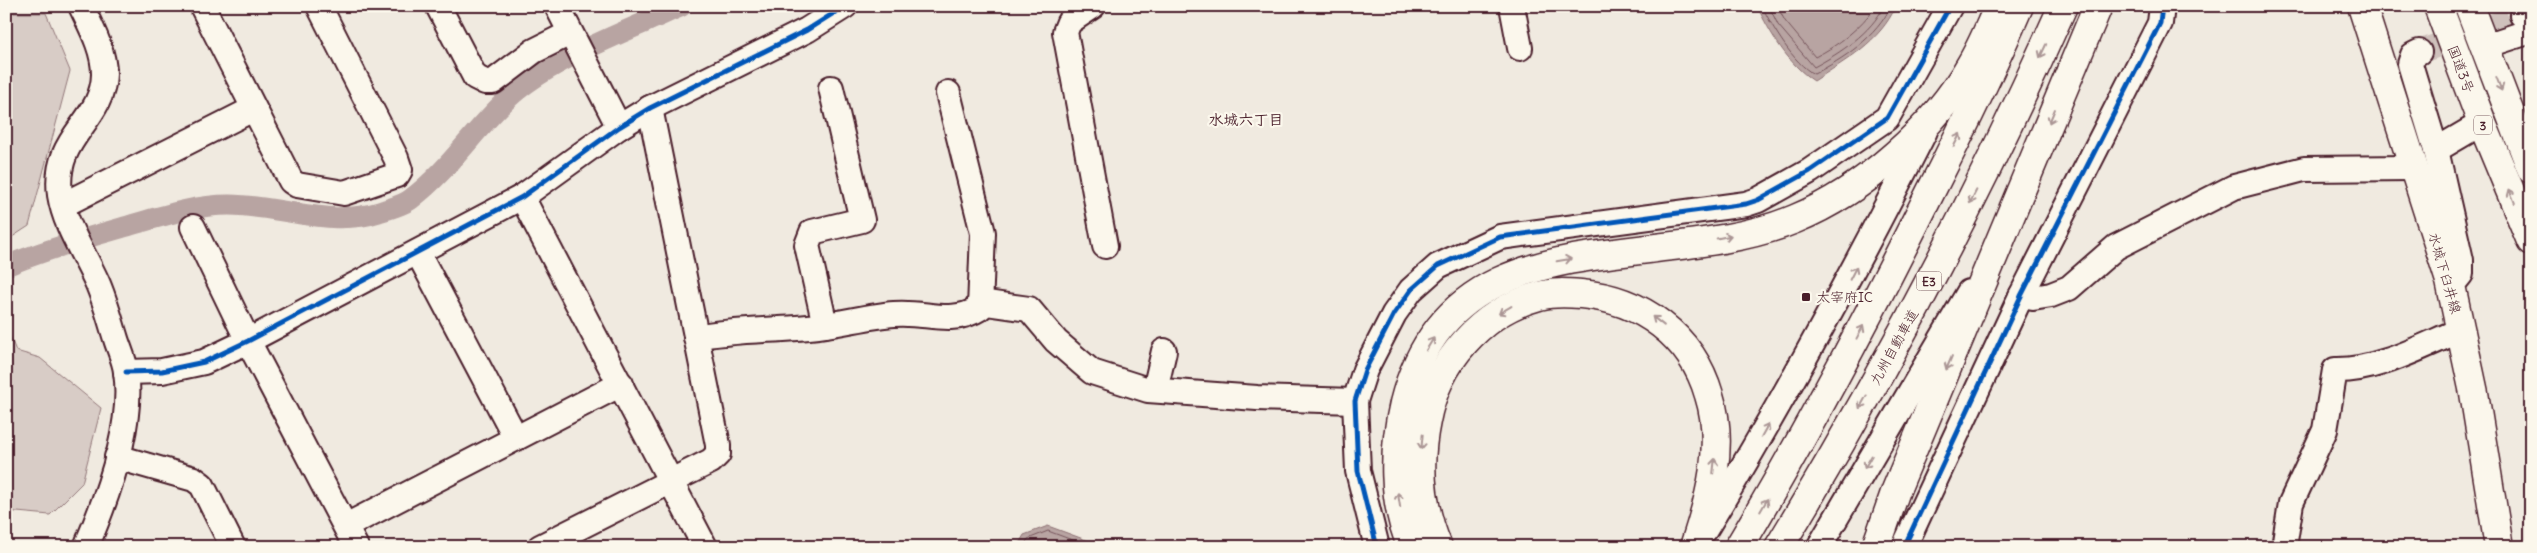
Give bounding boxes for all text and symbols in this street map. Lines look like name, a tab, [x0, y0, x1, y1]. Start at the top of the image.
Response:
street label: 国道3号	[2444, 42, 2478, 96]
one-way arrow	[2038, 43, 2047, 58]
one-way arrow	[2495, 76, 2504, 92]
one-way arrow	[2047, 108, 2057, 123]
district label: 水城六丁目	[1208, 110, 1284, 129]
road number: 3	[2474, 116, 2492, 134]
one-way arrow	[1953, 133, 1962, 148]
one-way arrow	[1967, 189, 1977, 204]
one-way arrow	[2507, 189, 2516, 205]
street label: 水城下臼井線	[2425, 230, 2465, 316]
one-way arrow	[1716, 232, 1732, 242]
one-way arrow	[1555, 255, 1571, 265]
one-way arrow	[1849, 266, 1858, 281]
road number: E3	[1916, 272, 1942, 290]
place label: 太宰府IC	[1816, 288, 1873, 306]
marker: 太宰府IC	[1800, 291, 1812, 303]
one-way arrow	[1499, 305, 1513, 315]
street label: 九州自動車道	[1866, 306, 1922, 388]
one-way arrow	[1652, 316, 1665, 327]
one-way arrow	[1855, 325, 1865, 340]
one-way arrow	[1425, 337, 1435, 351]
one-way arrow	[1944, 355, 1953, 370]
one-way arrow	[1858, 394, 1867, 409]
one-way arrow	[1760, 423, 1770, 437]
one-way arrow	[1417, 434, 1427, 450]
one-way arrow	[1863, 454, 1873, 468]
one-way arrow	[1709, 458, 1719, 474]
one-way arrow	[1394, 492, 1404, 508]
one-way arrow	[1759, 498, 1769, 512]

